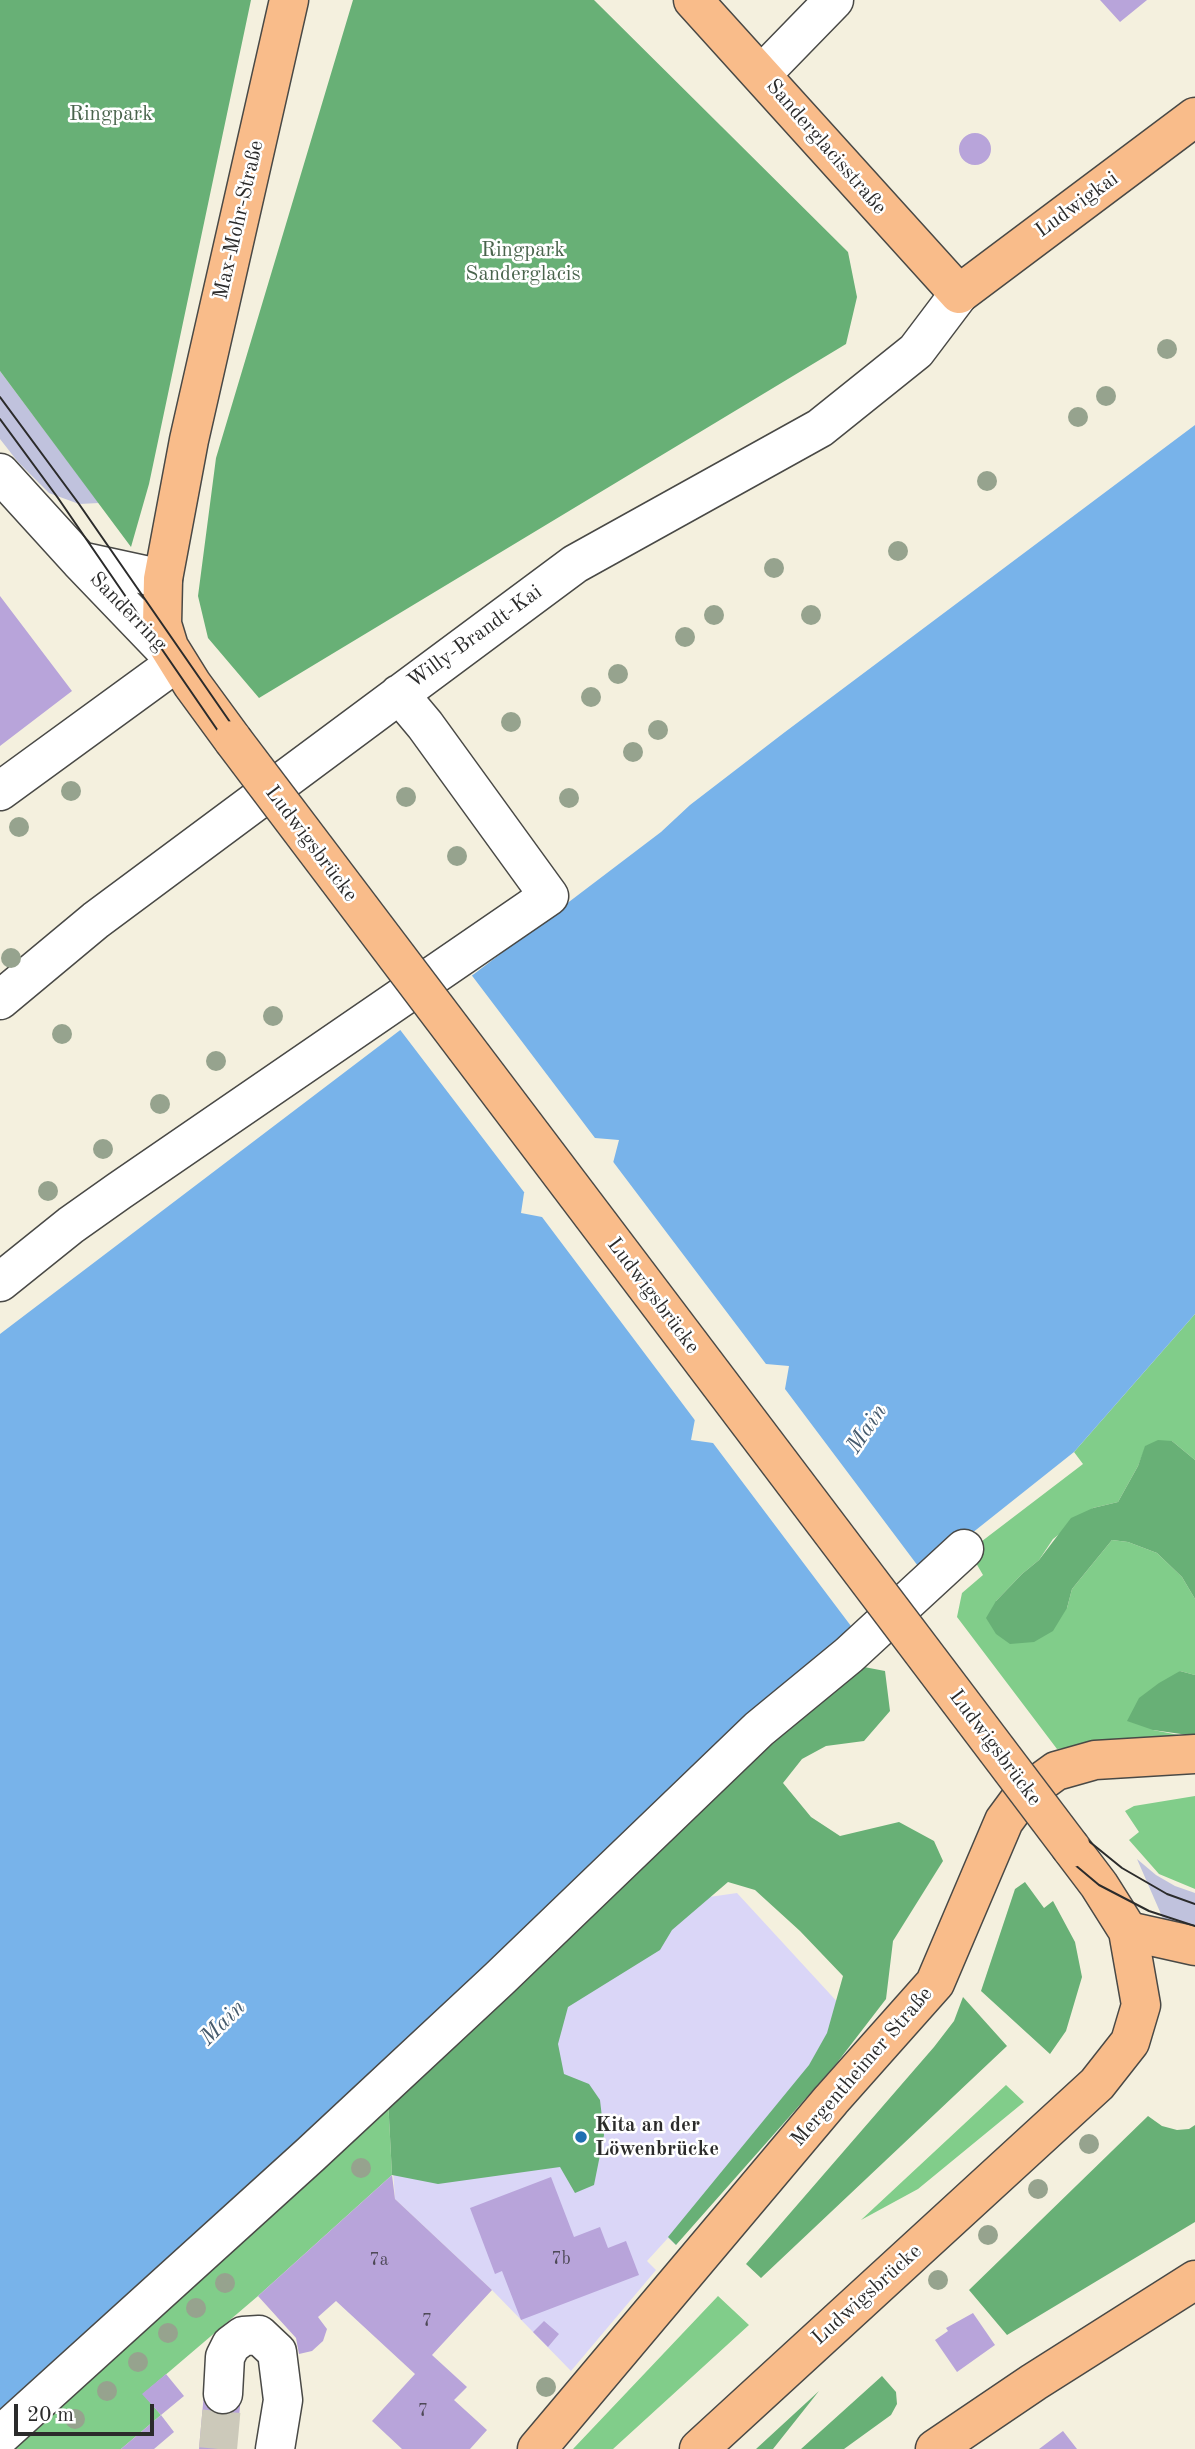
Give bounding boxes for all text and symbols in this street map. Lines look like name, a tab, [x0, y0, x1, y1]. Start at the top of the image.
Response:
street label: Sanderglacisstraße	[760, 74, 892, 220]
park label: Ringpark	[69, 101, 153, 127]
street label: Max-Mohr-Straße	[208, 138, 270, 302]
street label: Ludwigkai	[1031, 166, 1123, 244]
park label: Ringpark Sanderglacis	[465, 237, 581, 287]
street label: Sanderring	[84, 567, 172, 657]
street label: Willy-Brandt-Kai	[403, 580, 547, 694]
street label: Ludwigsbrücke	[259, 781, 363, 907]
street label: Ludwigsbrücke	[601, 1233, 705, 1359]
water label: Main	[841, 1399, 893, 1459]
street label: Ludwigsbrücke	[943, 1685, 1047, 1811]
street label: Mergentheimer Straße	[786, 1982, 938, 2152]
water label: Main	[194, 1994, 252, 2052]
place label: Kita an der Löwenbrücke	[595, 2112, 719, 2162]
marker: Kita an der Löwenbrücke	[573, 2129, 589, 2145]
street label: Ludwigsbrücke	[807, 2239, 927, 2351]
house number: 7b	[551, 2248, 571, 2270]
house number: 7a	[369, 2249, 389, 2271]
house number: 7	[422, 2310, 432, 2332]
scale bar	[18, 2390, 158, 2434]
house number: 7	[418, 2400, 428, 2422]
text: 20 m	[27, 2405, 74, 2426]

